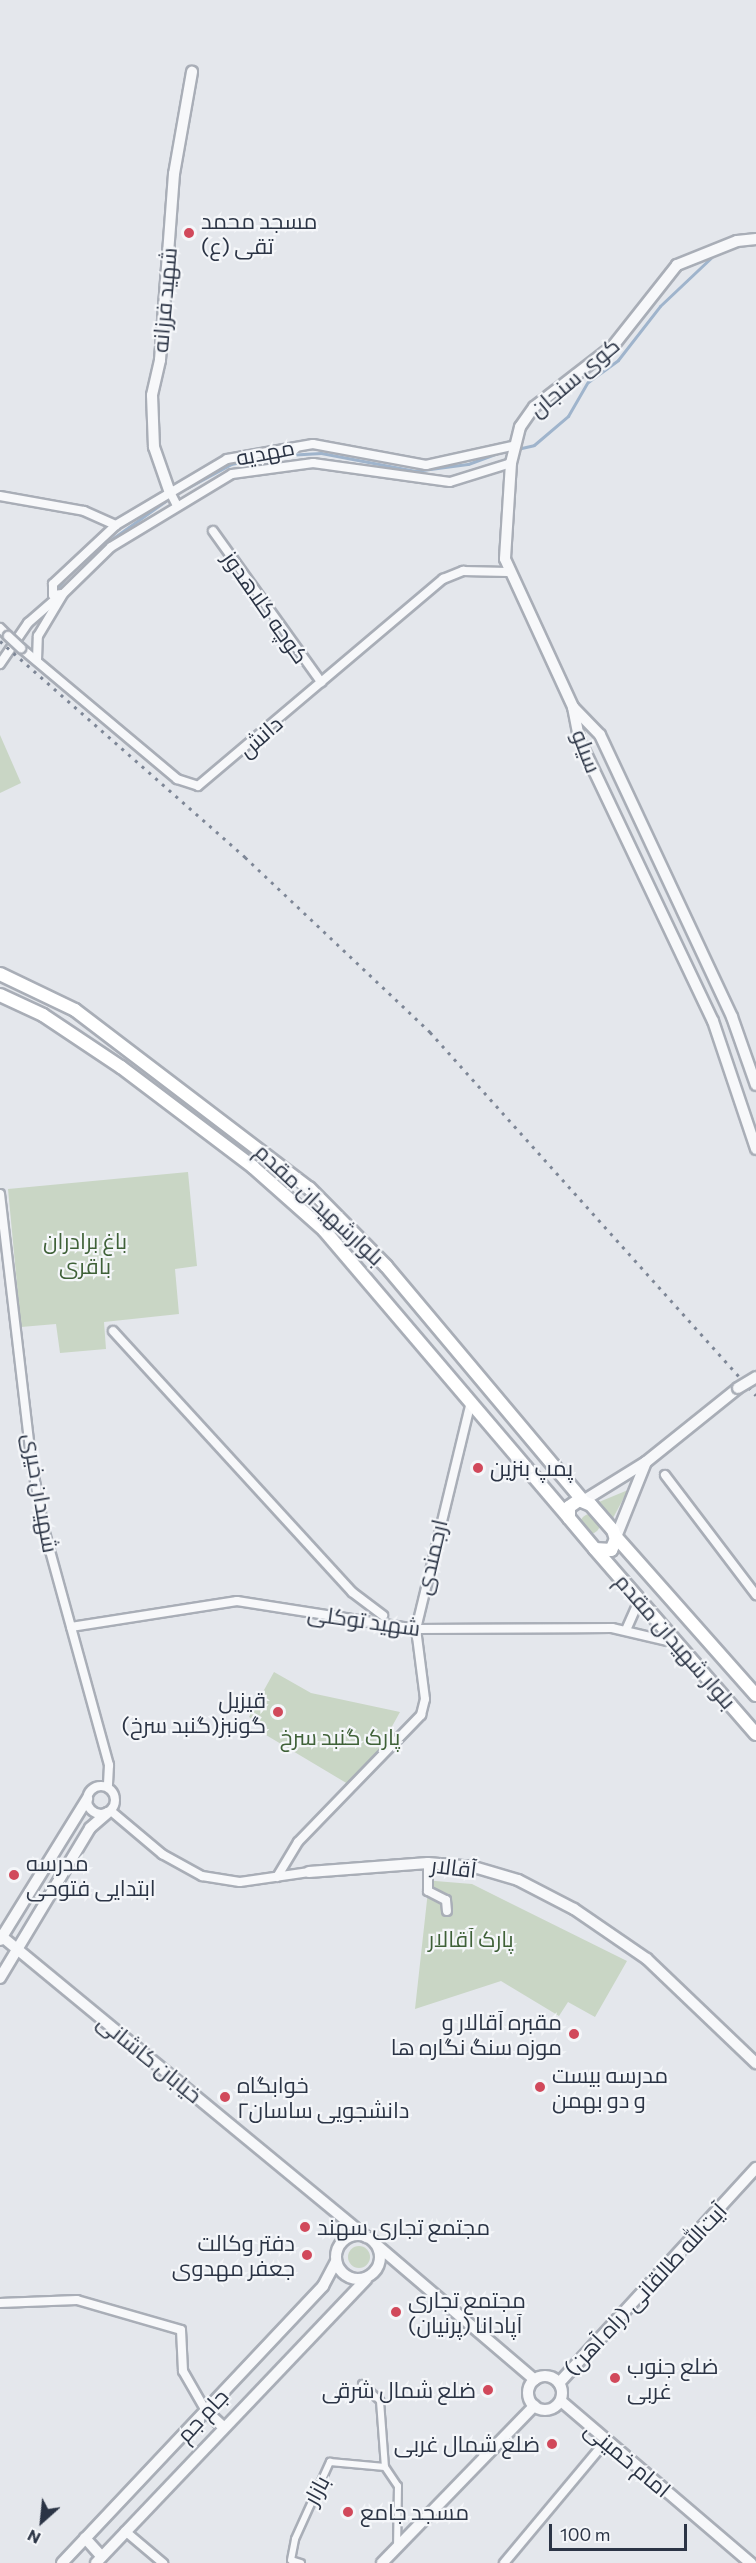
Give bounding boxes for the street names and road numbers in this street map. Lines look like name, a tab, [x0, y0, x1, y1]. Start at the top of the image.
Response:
street label: شهید فرزانه	[146, 246, 182, 354]
street label: کوی سنجان	[524, 332, 624, 422]
street label: مهدیه	[234, 433, 296, 471]
street label: کوچه کلاهدوز	[218, 546, 314, 668]
street label: دانش	[233, 710, 287, 762]
street label: سیلو	[567, 726, 607, 776]
street label: بلوارشهیدان مقدم	[250, 1138, 390, 1270]
street label: شهیدان خیری	[18, 1431, 64, 1555]
street label: ارجمندی	[410, 1517, 452, 1597]
street label: بلوار شهیدان مقدم	[610, 1568, 742, 1714]
street label: شهید توکلی	[306, 1599, 422, 1641]
street label: آقالار	[430, 1851, 478, 1883]
street label: خیابان کاشانی	[92, 2008, 208, 2108]
street label: (راه آهن) آیت‌الله طالقانی	[558, 2197, 732, 2381]
street label: جام جم	[171, 2383, 233, 2447]
street label: امام خمینی	[580, 2415, 676, 2503]
street label: بازار	[297, 2471, 335, 2509]

